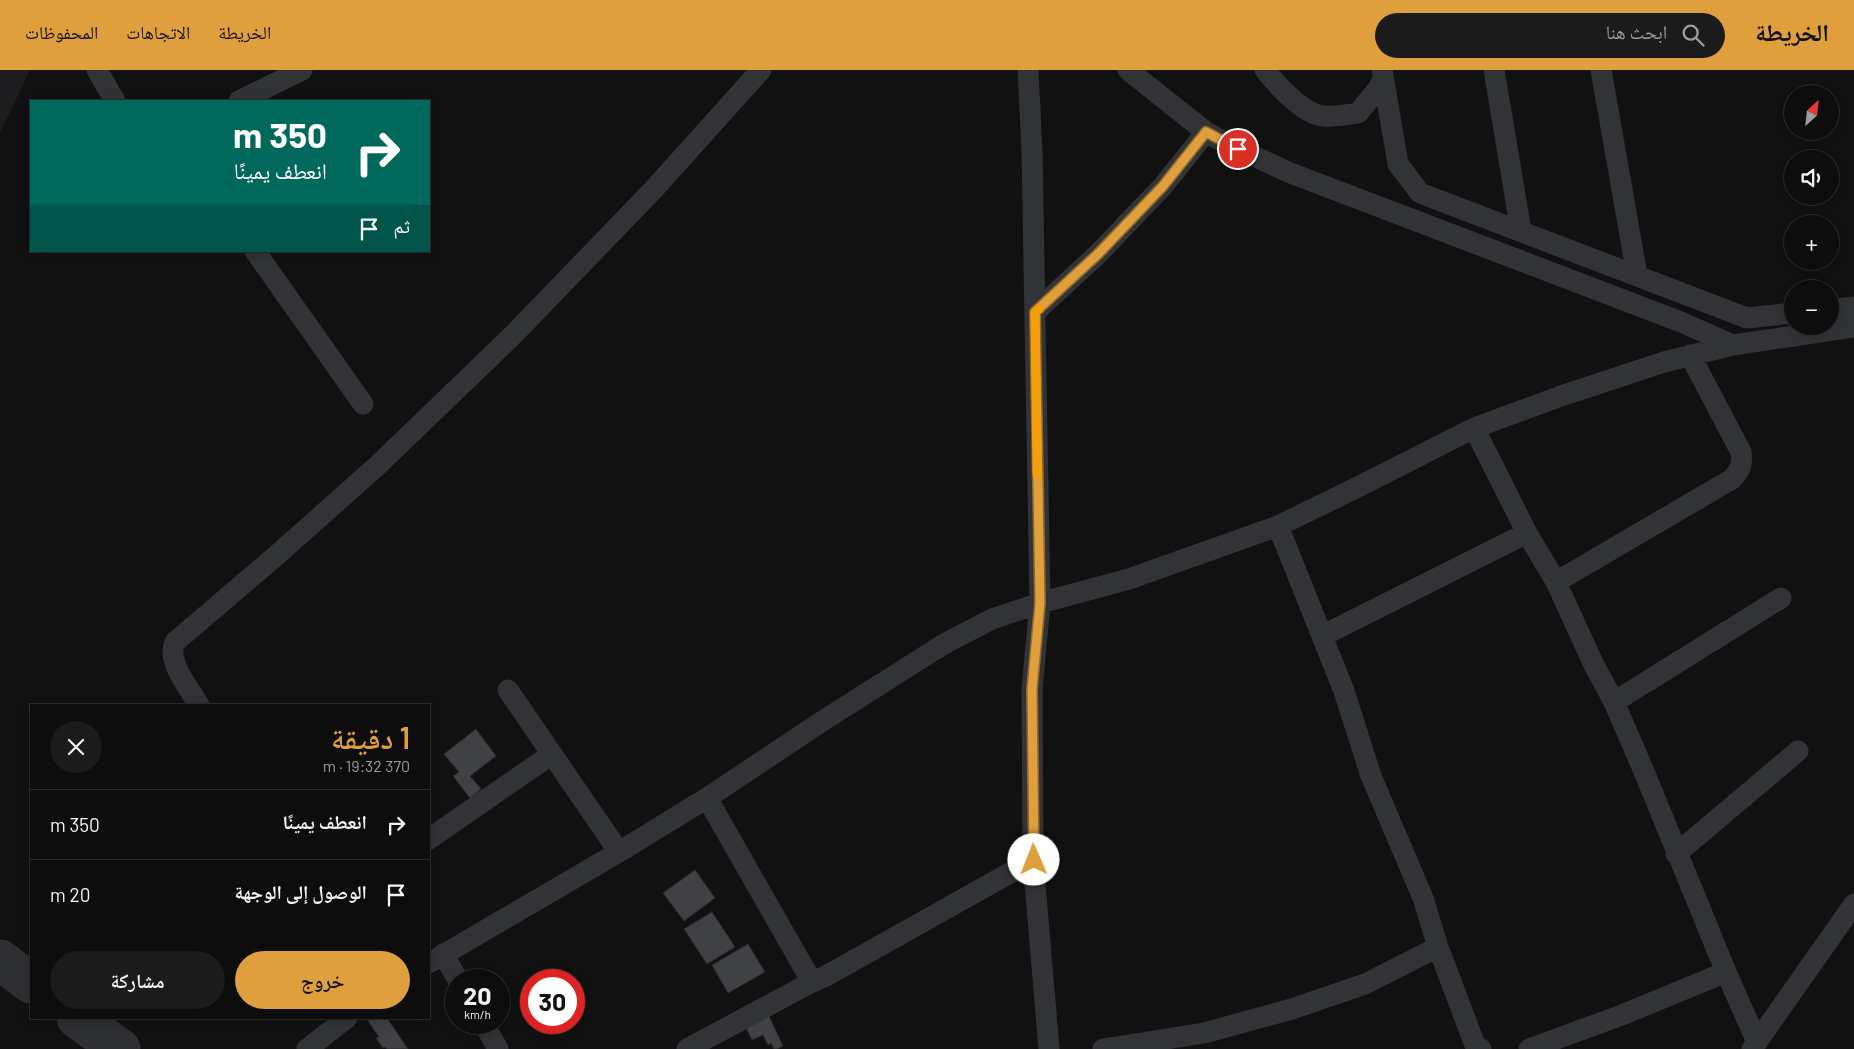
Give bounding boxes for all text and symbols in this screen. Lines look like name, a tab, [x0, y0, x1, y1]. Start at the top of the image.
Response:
search box	[1375, 13, 1725, 58]
text: الخريطة	[1755, 17, 1829, 46]
text: ابحث هنا	[1606, 20, 1667, 43]
text: المحفوظات	[25, 21, 98, 43]
text: الاتجاهات	[126, 21, 190, 43]
text: الخريطة	[218, 21, 271, 43]
icon: search	[1679, 21, 1707, 49]
north arrow	[1784, 85, 1839, 140]
map controls	[1784, 85, 1839, 335]
text: 350 m	[233, 113, 327, 155]
icon: right	[345, 120, 410, 185]
pin	[1217, 128, 1259, 170]
icon: arrive	[1224, 135, 1252, 163]
button: sound	[1784, 150, 1839, 205]
text: انعطف يمينًا	[234, 157, 327, 183]
text: ثم	[393, 214, 410, 237]
icon: arrive	[355, 215, 383, 243]
button: +	[1784, 215, 1839, 270]
button: −	[1784, 280, 1839, 335]
text: 1 دقيقة	[331, 719, 410, 755]
button: close	[50, 721, 102, 773]
text: 370 m · 19:32	[323, 756, 410, 775]
text: انعطف يمينًا	[283, 810, 367, 833]
icon: right	[382, 811, 410, 839]
text: 350 m	[50, 813, 100, 836]
position arrow	[1007, 833, 1059, 885]
text: الوصول إلى الوجهة	[234, 880, 367, 903]
icon: arrive	[382, 881, 410, 909]
text: 20 m	[50, 883, 90, 906]
button: مشاركة	[50, 951, 225, 1009]
button: خروج	[235, 951, 410, 1009]
speed limit sign: 30	[520, 969, 585, 1034]
text: 20	[463, 980, 492, 1010]
text: km/h	[464, 1007, 491, 1021]

